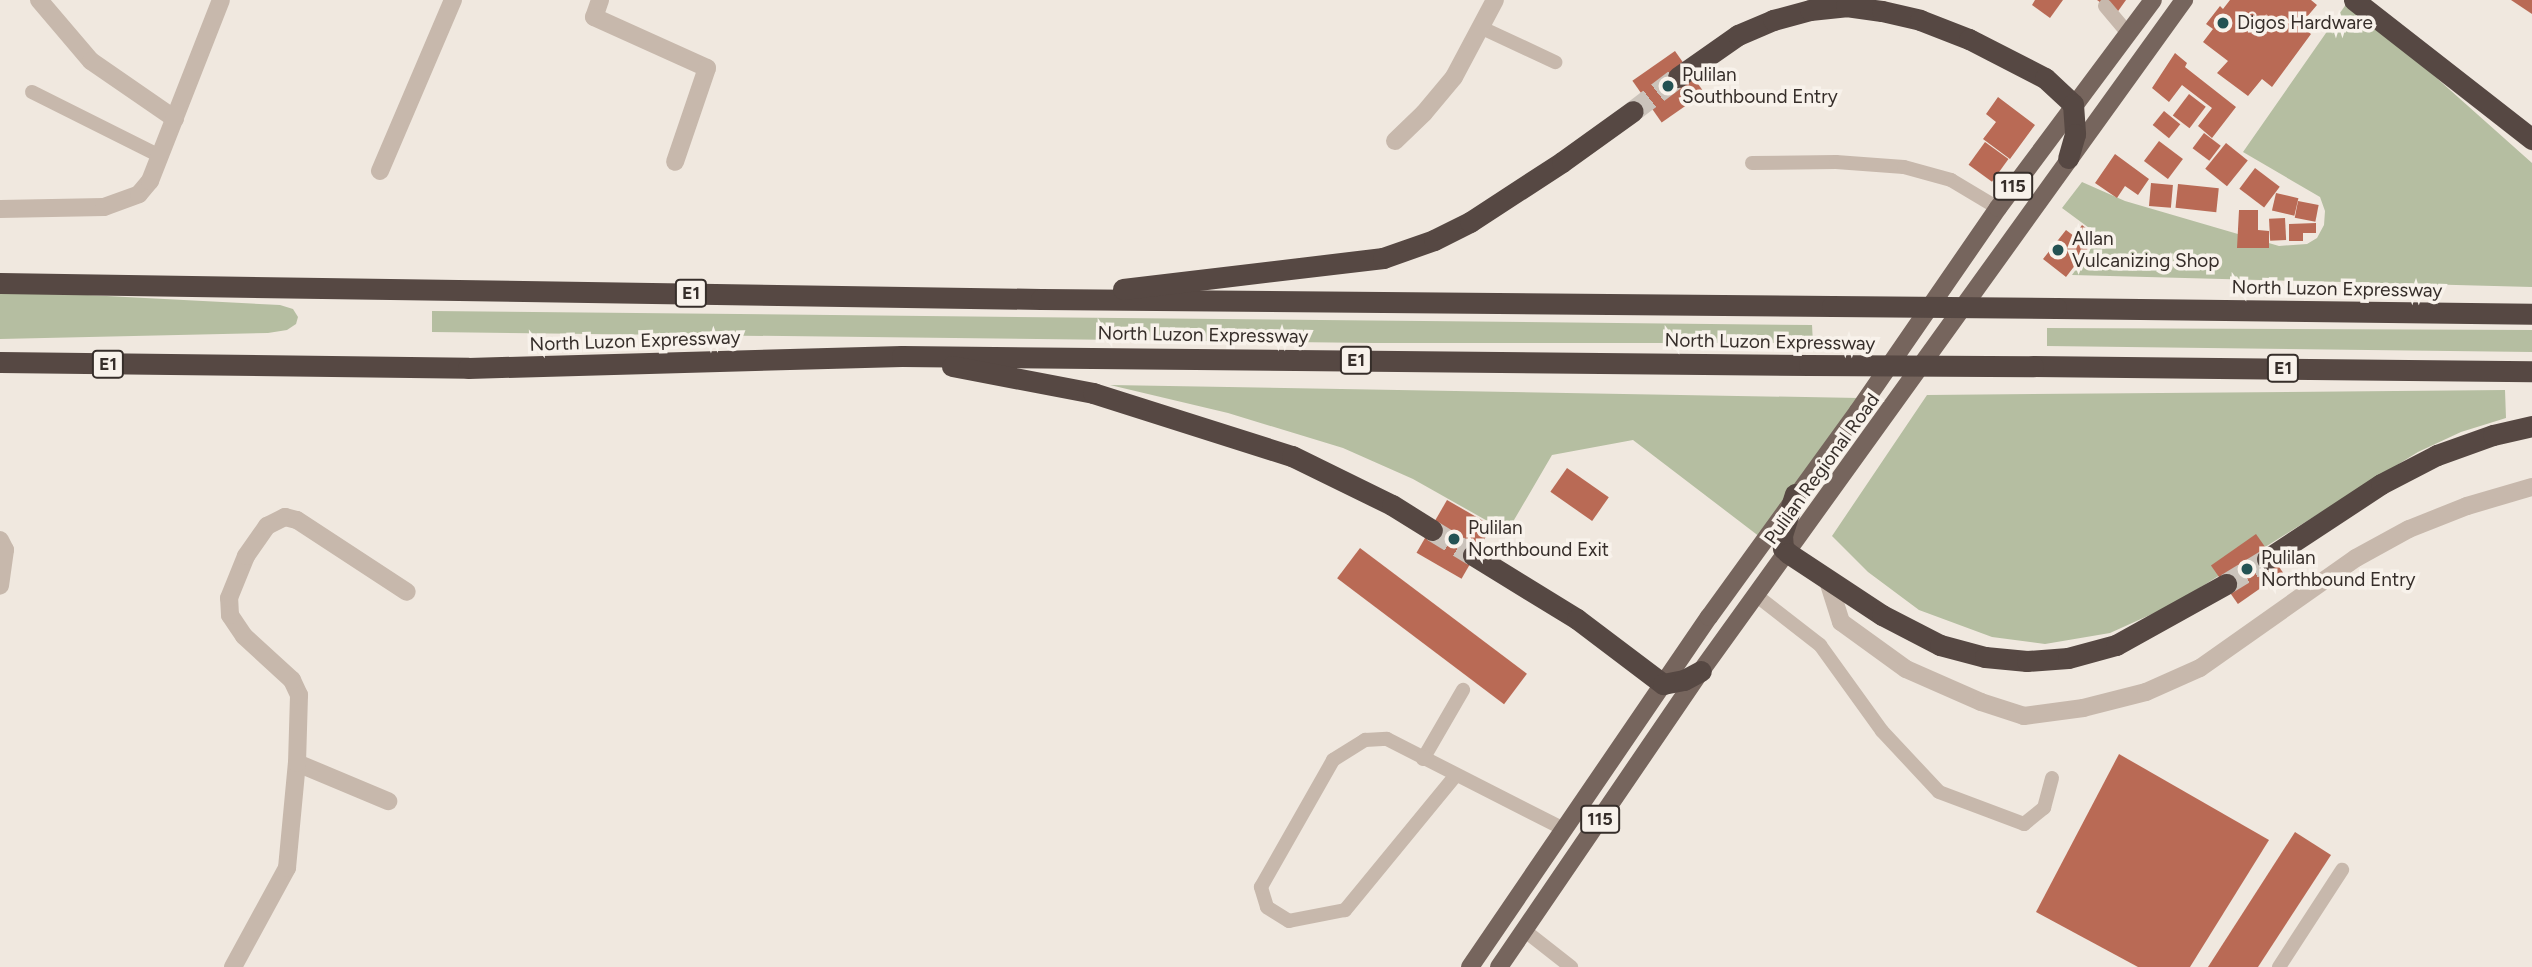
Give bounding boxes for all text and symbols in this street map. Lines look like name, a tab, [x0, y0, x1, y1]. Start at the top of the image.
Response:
place label: Digos Hardware	[2237, 12, 2373, 34]
marker: Digos Hardware	[2215, 15, 2231, 31]
place label: Pulilan Southbound Entry	[1682, 64, 1838, 108]
marker: Pulilan Southbound Entry	[1660, 78, 1676, 94]
road number: 115	[1992, 172, 2034, 201]
place label: Allan Vulcanizing Shop	[2072, 228, 2220, 272]
marker: Allan Vulcanizing Shop	[2050, 242, 2066, 258]
street label: North Luzon Expressway	[2231, 276, 2443, 302]
road number: E1	[674, 278, 708, 307]
street label: North Luzon Expressway	[1097, 322, 1309, 348]
street label: North Luzon Expressway	[529, 326, 741, 356]
street label: North Luzon Expressway	[1664, 329, 1876, 355]
road number: E1	[1338, 346, 1374, 374]
road number: E1	[90, 350, 126, 378]
road number: E1	[2266, 354, 2300, 382]
street label: Pulilan Regional Road	[1760, 389, 1884, 549]
place label: Pulilan Northbound Exit	[1468, 517, 1609, 561]
marker: Pulilan Northbound Exit	[1446, 531, 1462, 547]
place label: Pulilan Northbound Entry	[2261, 547, 2416, 591]
marker: Pulilan Northbound Entry	[2239, 561, 2255, 577]
road number: 115	[1579, 804, 1621, 834]

